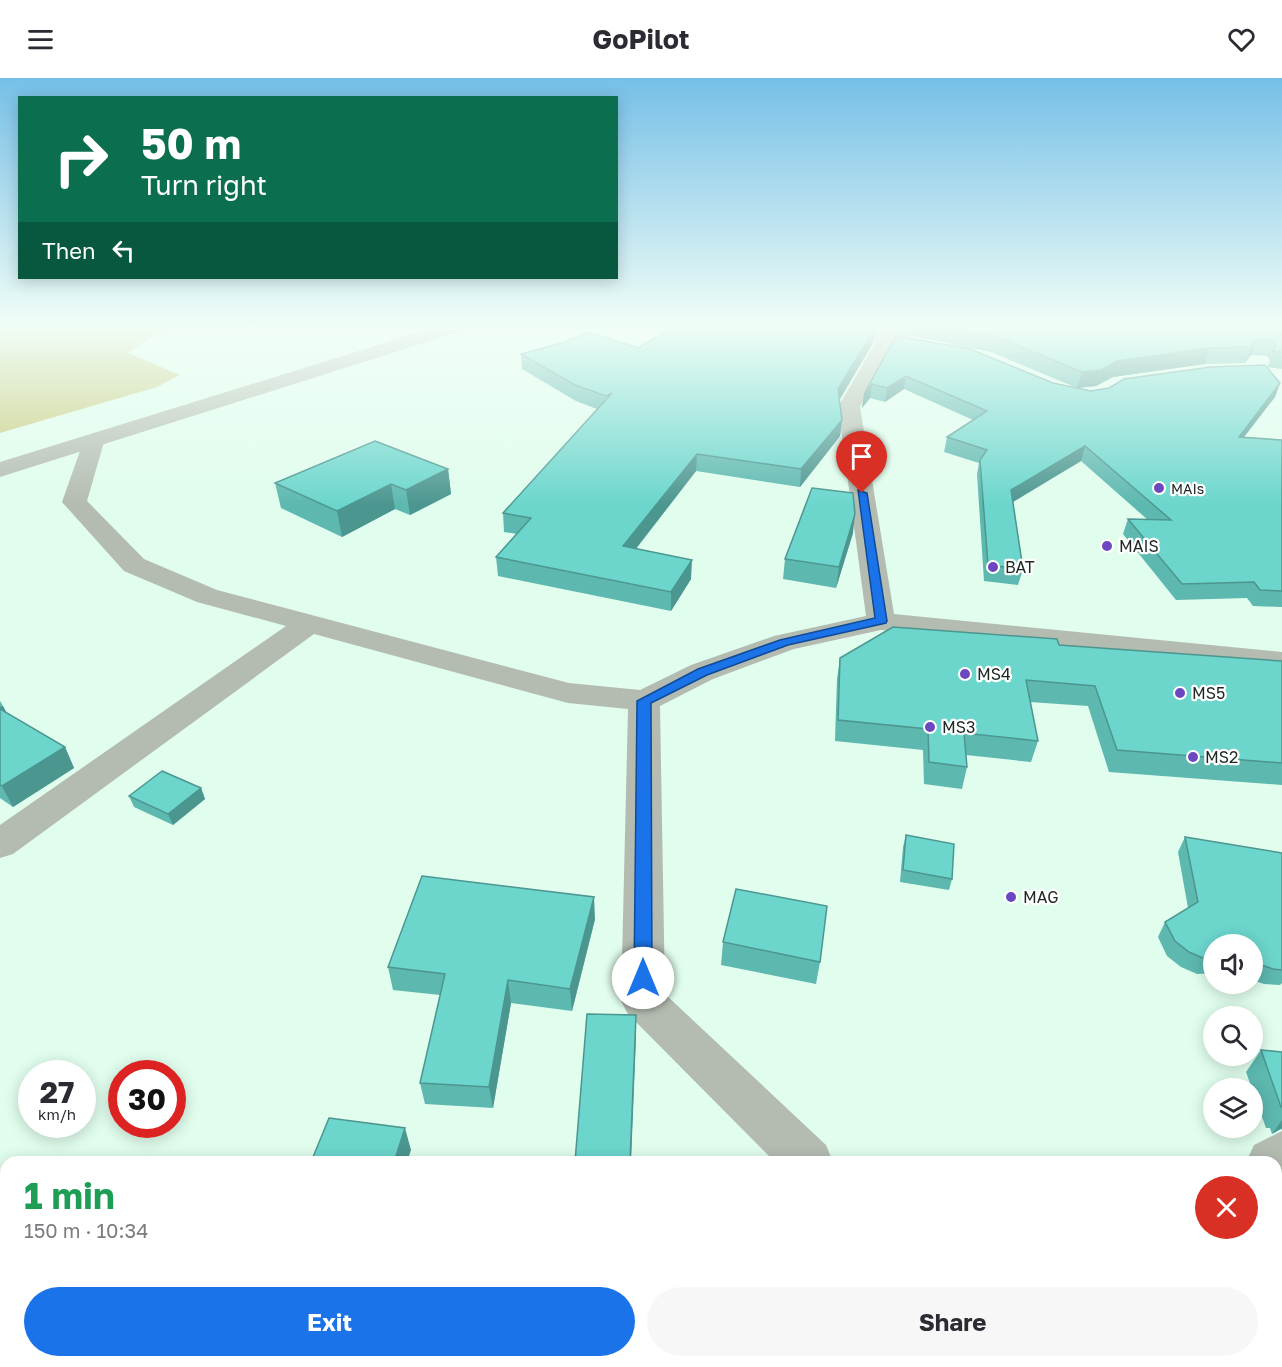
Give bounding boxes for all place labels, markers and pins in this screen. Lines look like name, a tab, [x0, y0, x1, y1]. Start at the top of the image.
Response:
pin	[836, 431, 887, 493]
place label: MAIs	[1171, 480, 1204, 497]
marker: MAIs	[1152, 481, 1166, 495]
place label: MAIS	[1119, 536, 1159, 556]
marker: MAIS	[1100, 539, 1114, 553]
place label: BAT	[1005, 557, 1035, 577]
marker: BAT	[986, 560, 1000, 574]
place label: MS4	[977, 664, 1011, 684]
marker: MS4	[958, 667, 972, 681]
place label: MS5	[1192, 683, 1225, 703]
marker: MS5	[1173, 686, 1187, 700]
place label: MS3	[942, 717, 975, 737]
marker: MS3	[923, 720, 937, 734]
place label: MS2	[1205, 747, 1238, 767]
marker: MS2	[1186, 750, 1200, 764]
place label: MAG	[1023, 887, 1058, 907]
marker: MAG	[1004, 890, 1018, 904]

